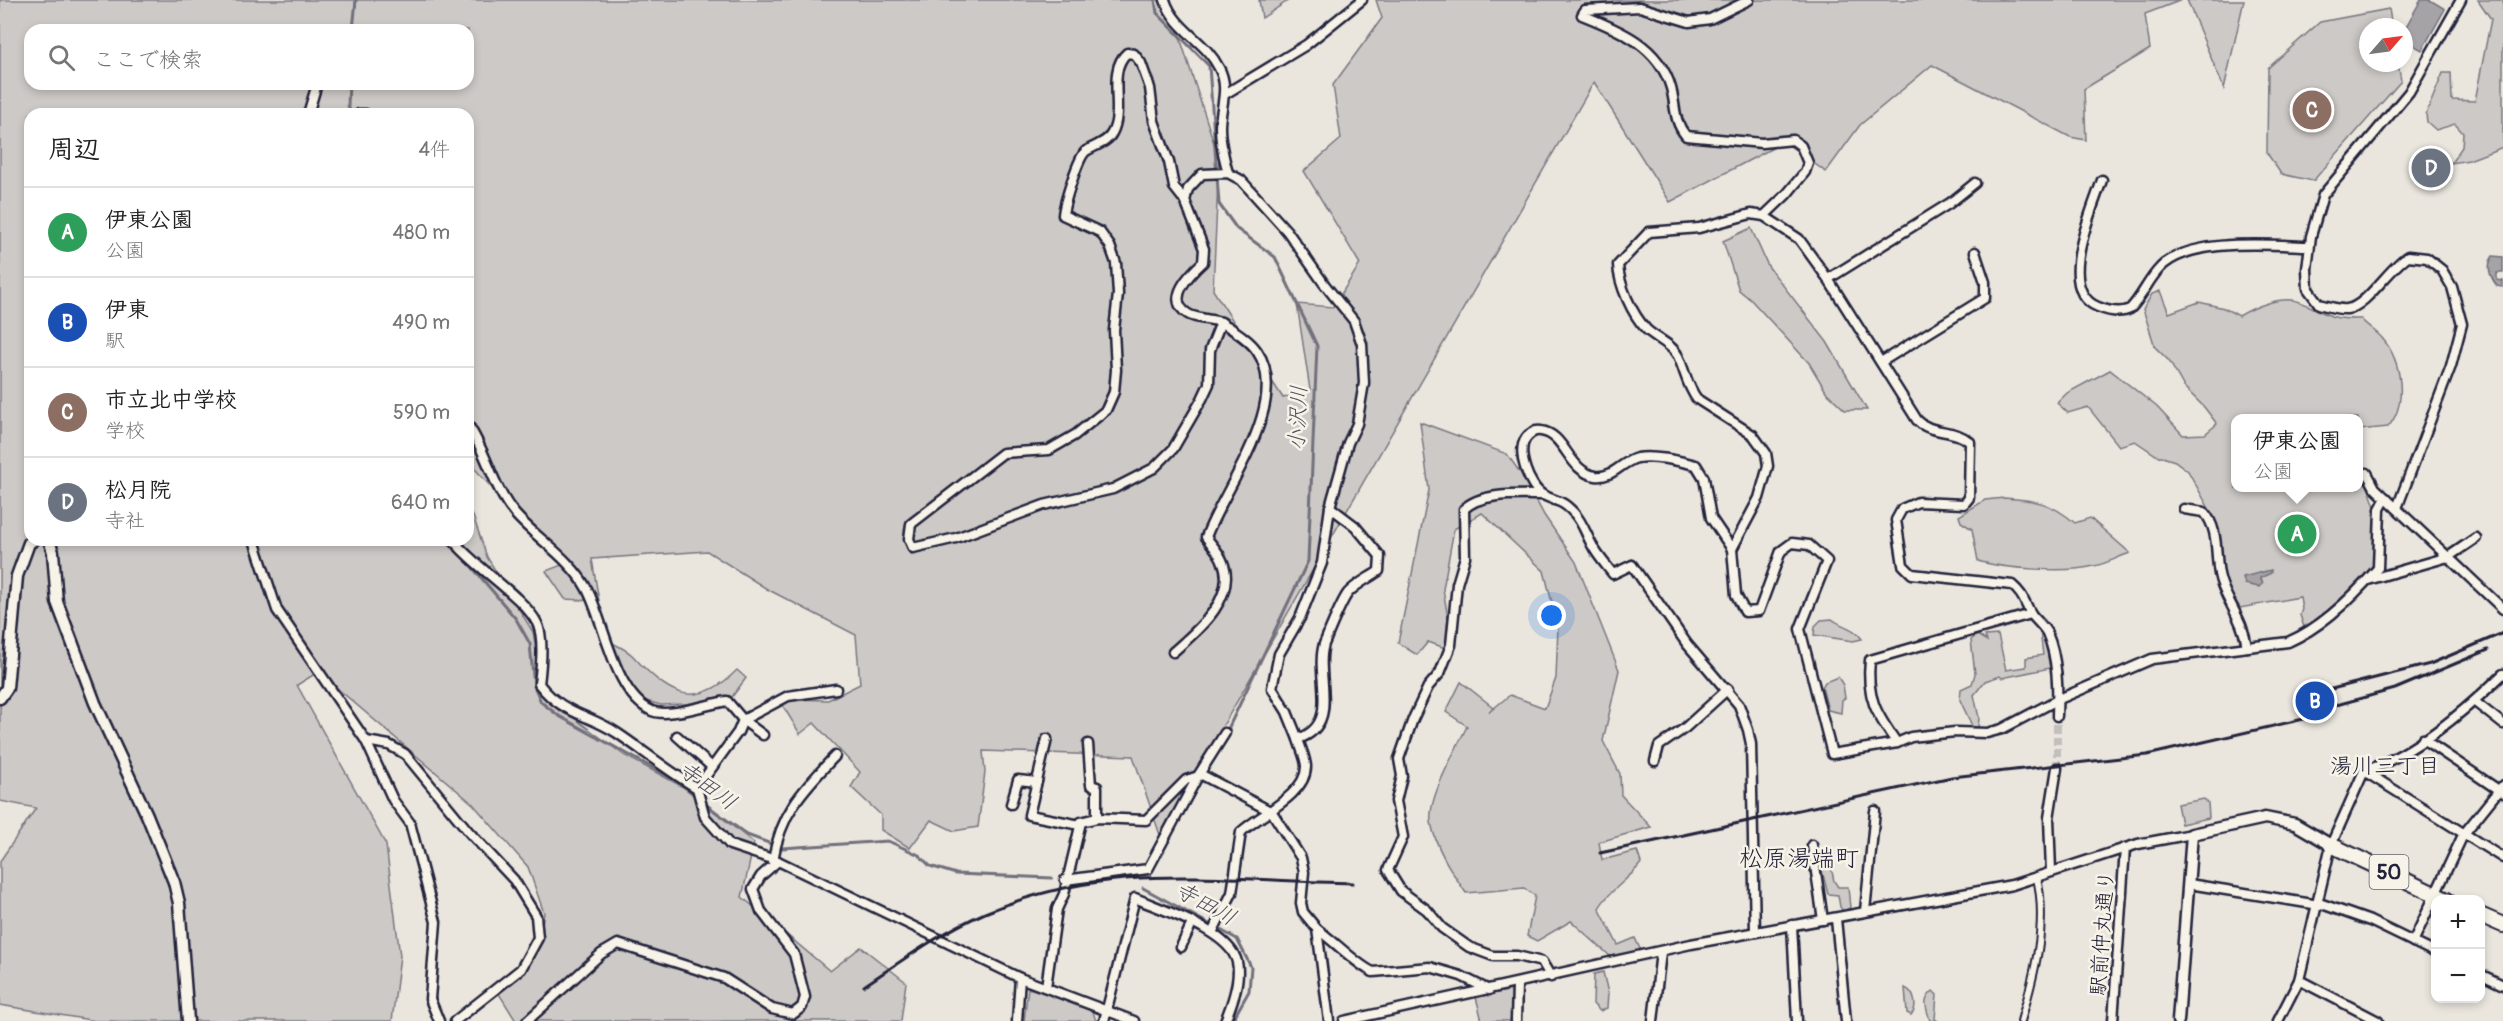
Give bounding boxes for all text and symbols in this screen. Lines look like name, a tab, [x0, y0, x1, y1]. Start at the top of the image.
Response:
north arrow	[2359, 18, 2413, 72]
search box	[24, 24, 474, 90]
icon: search	[45, 41, 78, 74]
text: ここで検索	[93, 46, 203, 74]
pin: C	[2292, 88, 2332, 132]
text: 周辺	[48, 134, 100, 166]
text: 4件	[418, 137, 450, 162]
pin: D	[2412, 146, 2450, 190]
text: 伊東公園	[105, 206, 193, 234]
text: A	[61, 220, 74, 245]
text: 480 m	[393, 220, 450, 245]
text: 公園	[105, 238, 145, 263]
text: 伊東	[105, 296, 149, 324]
text: B	[62, 310, 73, 335]
text: 490 m	[392, 310, 450, 335]
text: 駅	[105, 328, 125, 353]
water label: 小沢川	[1283, 385, 1313, 452]
text: 市立北中学校	[105, 386, 237, 414]
text: C	[61, 400, 74, 425]
text: 590 m	[393, 400, 450, 425]
popup	[2231, 414, 2363, 492]
text: 学校	[105, 418, 145, 443]
text: 伊東公園	[2253, 427, 2341, 455]
text: 公園	[2253, 459, 2293, 484]
text: 松月院	[105, 476, 171, 504]
text: D	[61, 490, 74, 515]
text: 640 m	[391, 490, 450, 515]
text: 寺社	[105, 508, 145, 533]
pin: A	[2278, 512, 2316, 556]
your location	[1537, 601, 1566, 630]
pin: B	[2296, 678, 2334, 724]
district label: 湯川三丁目	[2330, 752, 2440, 780]
water label: 寺田川	[672, 755, 742, 817]
district label: 松原湯端町	[1739, 844, 1859, 873]
road number: 50	[2370, 855, 2408, 889]
street label: 駅前仲丸通り	[2085, 869, 2120, 997]
water label: 寺田川	[1170, 876, 1241, 932]
map controls	[2431, 895, 2485, 1003]
button: +	[2431, 895, 2485, 949]
button: −	[2431, 949, 2485, 1003]

